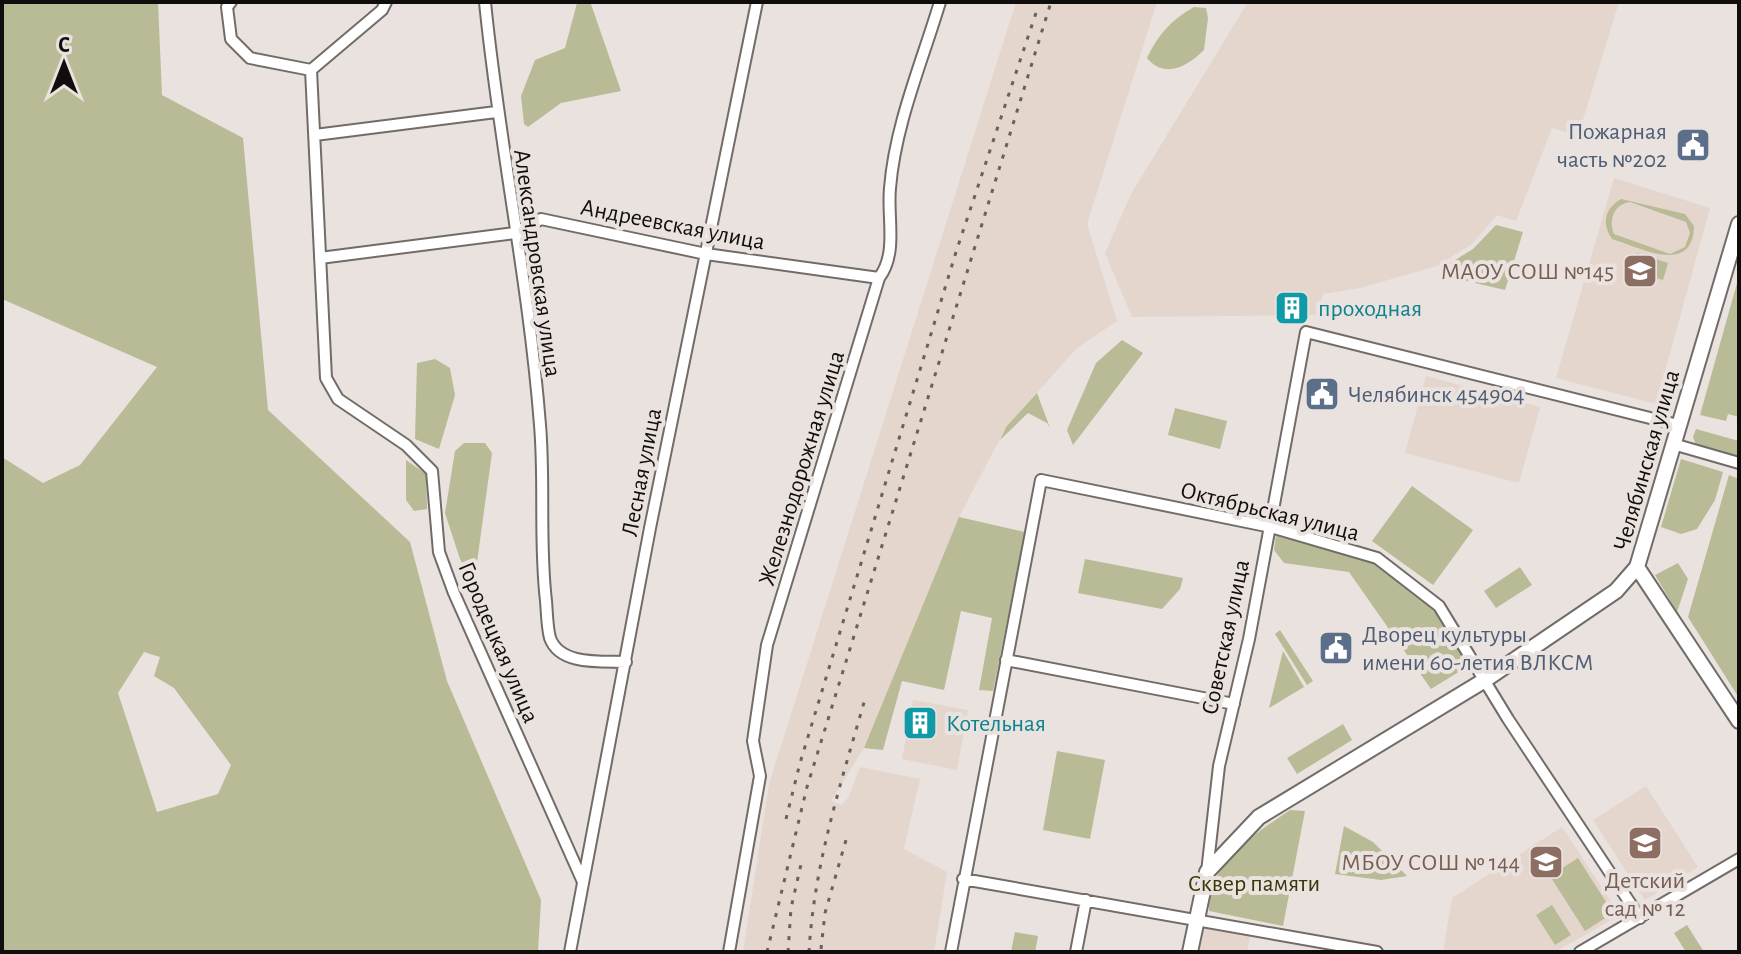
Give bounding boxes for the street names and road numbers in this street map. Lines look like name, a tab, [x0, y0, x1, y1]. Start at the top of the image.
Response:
street label: Александровская улица	[509, 148, 565, 379]
street label: Андреевская улица	[579, 195, 767, 255]
street label: Железнодорожная улица	[755, 348, 849, 589]
street label: Челябинская улица	[1610, 367, 1684, 553]
street label: Лесная улица	[618, 406, 666, 538]
street label: Октябрьская улица	[1178, 478, 1362, 546]
street label: Советская улица	[1198, 557, 1254, 717]
street label: Городецкая улица	[453, 558, 543, 727]

